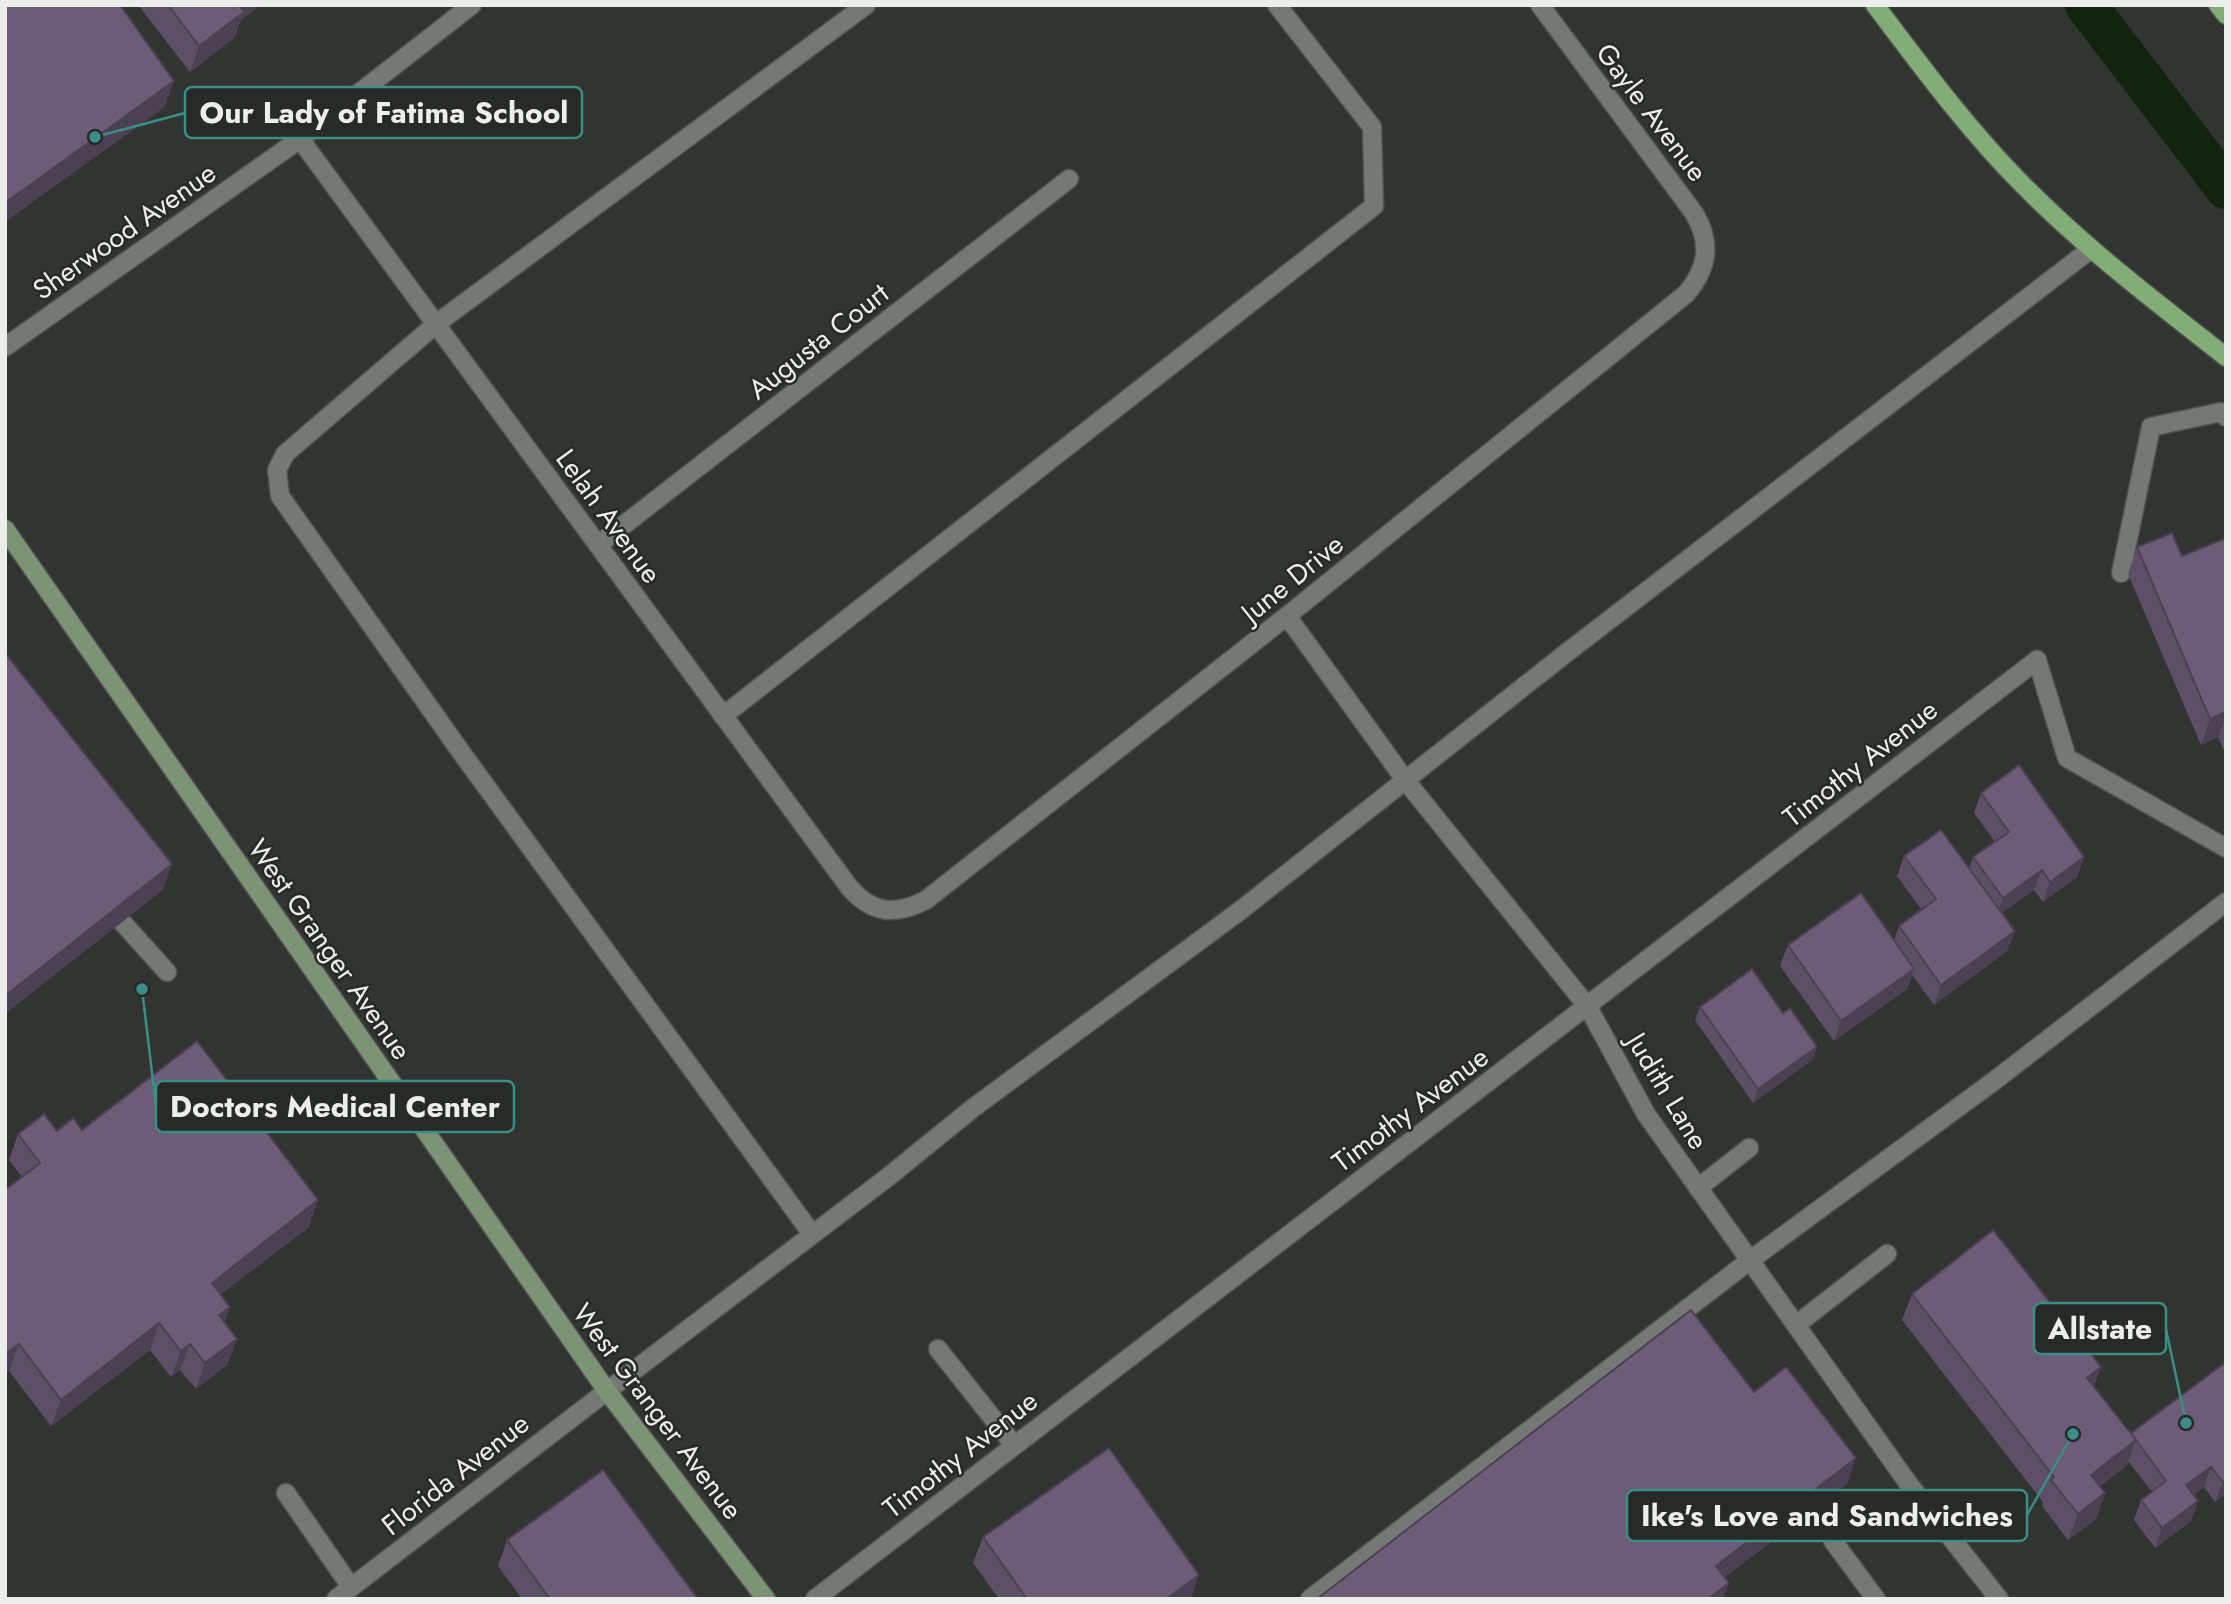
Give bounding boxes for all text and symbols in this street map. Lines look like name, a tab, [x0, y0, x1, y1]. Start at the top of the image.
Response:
street label: Gayle Avenue	[1586, 35, 1717, 190]
callout: Our Lady of Fatima School	[185, 87, 582, 138]
text: Our Lady of Fatima School	[200, 91, 568, 134]
street label: Sherwood Avenue	[24, 153, 224, 310]
street label: Augusta Court	[739, 273, 898, 409]
street label: Lelah Avenue	[546, 441, 671, 592]
street label: June Drive	[1229, 524, 1352, 635]
street label: Timothy Avenue	[1774, 690, 1946, 837]
street label: West Granger Avenue	[238, 830, 421, 1068]
street label: Judith Lane	[1615, 1022, 1719, 1157]
street label: Timothy Avenue	[1323, 1037, 1497, 1182]
callout: Doctors Medical Center	[156, 1081, 514, 1132]
text: Doctors Medical Center	[170, 1085, 501, 1128]
street label: West Granger Avenue	[563, 1295, 753, 1528]
callout: Allstate	[2034, 1303, 2166, 1354]
text: Allstate	[2047, 1307, 2152, 1350]
street label: Timothy Avenue	[874, 1381, 1046, 1528]
street label: Florida Avenue	[373, 1404, 538, 1545]
callout: Ike's Love and Sandwiches	[1627, 1490, 2027, 1541]
text: Ike's Love and Sandwiches	[1641, 1494, 2013, 1537]

